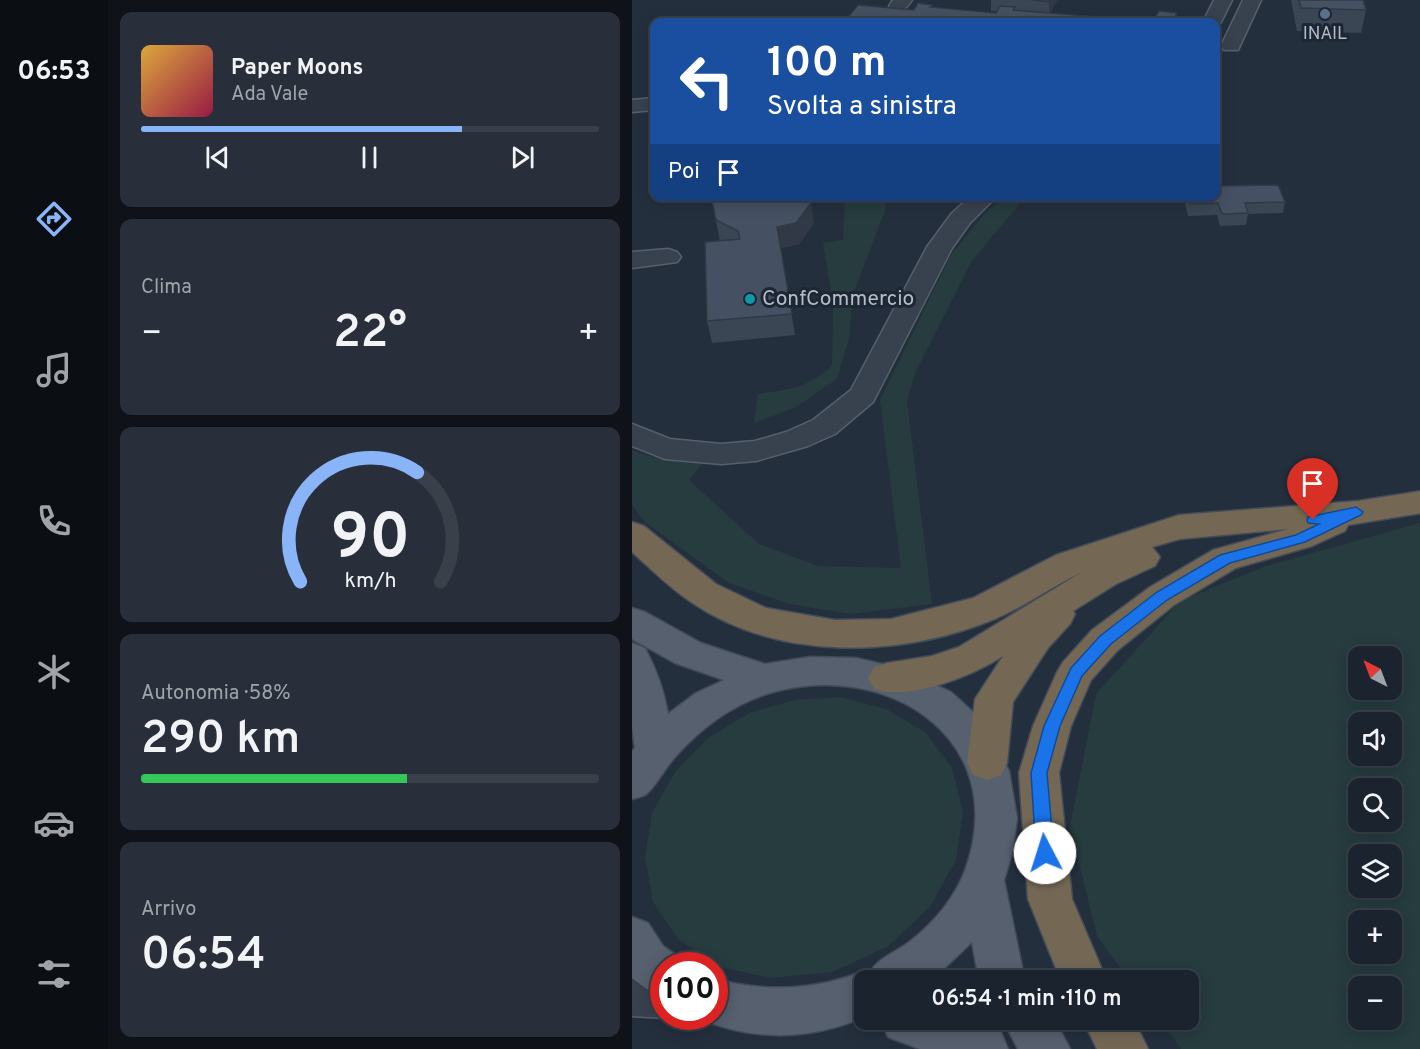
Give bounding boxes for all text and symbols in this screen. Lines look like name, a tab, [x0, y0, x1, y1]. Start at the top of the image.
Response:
marker: INAIL	[1318, 7, 1332, 21]
place label: INAIL	[1303, 23, 1347, 46]
text: 100 m	[767, 38, 886, 91]
icon: left	[668, 42, 746, 120]
text: 06:53	[17, 55, 91, 89]
text: Paper Moons	[231, 55, 363, 82]
text: Ada Vale	[231, 82, 308, 108]
text: Svolta a sinistra	[767, 90, 957, 124]
icon: previous	[201, 141, 234, 174]
icon: pause	[353, 141, 386, 174]
icon: next	[506, 141, 539, 174]
icon: arrive	[712, 156, 745, 189]
text: Poi	[668, 159, 700, 186]
icon: directions	[33, 198, 75, 240]
text: Clima	[141, 275, 192, 301]
place label: ConfCommercio	[762, 286, 914, 313]
marker: ConfCommercio	[743, 292, 757, 306]
text: 22°	[333, 306, 407, 363]
text: −	[141, 314, 162, 356]
text: +	[578, 314, 599, 356]
icon: music	[33, 349, 75, 391]
pin	[1287, 458, 1338, 520]
icon: arrive	[1296, 467, 1329, 500]
icon: phone	[33, 500, 75, 542]
text: 90	[330, 501, 410, 580]
text: km/h	[344, 568, 396, 595]
north arrow	[1348, 646, 1402, 700]
map controls	[1348, 646, 1402, 1030]
icon: climate	[33, 651, 75, 693]
text: Autonomia · 58%	[141, 681, 291, 707]
text: 290 km	[141, 712, 300, 769]
button: sound	[1348, 712, 1402, 766]
button: search	[1348, 778, 1402, 832]
icon: car	[33, 802, 75, 844]
position arrow	[1013, 821, 1077, 885]
button: layers	[1348, 844, 1402, 898]
text: Arrivo	[141, 897, 196, 923]
button: +	[1348, 910, 1402, 964]
text: 06:54	[141, 928, 266, 985]
speed limit sign: 100	[650, 952, 728, 1030]
icon: filters	[33, 953, 75, 995]
button: −	[1348, 976, 1402, 1030]
text: 06:54 · 1 min · 110 m	[931, 986, 1122, 1013]

